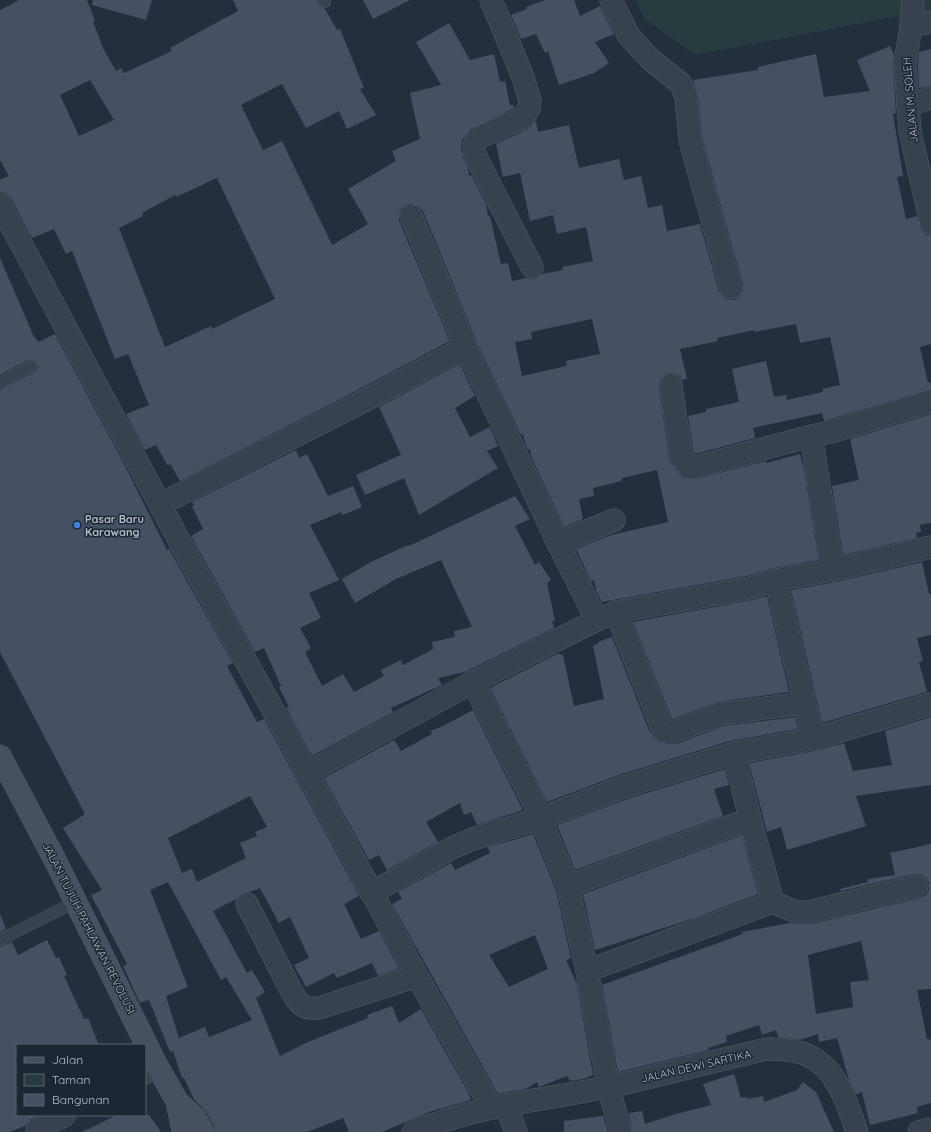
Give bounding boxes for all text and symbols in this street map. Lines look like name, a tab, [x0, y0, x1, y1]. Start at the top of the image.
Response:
street label: JALAN M. SOLEH	[899, 57, 921, 143]
place label: Pasar Baru Karawang	[85, 512, 144, 539]
marker: Pasar Baru Karawang	[72, 520, 82, 530]
street label: JALAN TUJUH PAHLAWAN REVOLUSI	[39, 840, 139, 1016]
legend	[16, 1044, 146, 1116]
street label: JALAN DEWI SARTIKA	[640, 1047, 752, 1085]
text: Jalan	[52, 1052, 83, 1067]
text: Taman	[52, 1072, 90, 1087]
text: Bangunan	[52, 1092, 109, 1107]

